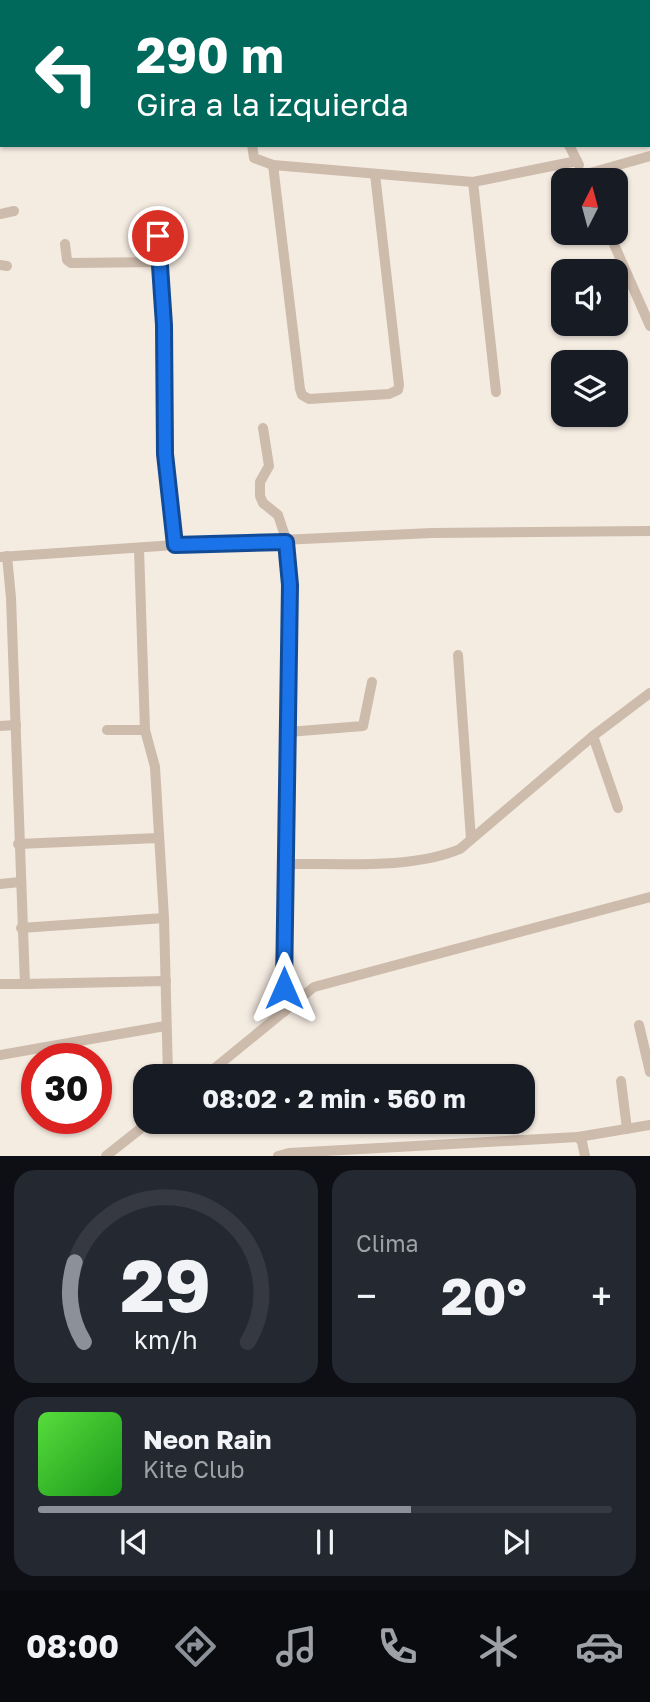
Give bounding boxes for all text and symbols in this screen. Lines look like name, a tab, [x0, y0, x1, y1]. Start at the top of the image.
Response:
text: 290 m	[136, 25, 284, 84]
icon: left	[21, 28, 112, 119]
text: Gira a la izquierda	[136, 85, 409, 123]
north arrow	[551, 168, 628, 245]
map controls	[551, 168, 628, 427]
pin	[128, 206, 188, 266]
icon: arrive	[139, 217, 177, 255]
button: sound	[551, 259, 628, 336]
button: layers	[551, 350, 628, 427]
position arrow	[247, 951, 321, 1025]
speed limit sign: 30	[21, 1043, 112, 1134]
text: 08:02 · 2 min · 560 m	[202, 1083, 466, 1114]
text: Clima	[356, 1229, 419, 1257]
text: 29	[121, 1242, 211, 1329]
text: 20°	[441, 1264, 527, 1326]
text: −	[356, 1273, 377, 1318]
text: +	[591, 1273, 612, 1318]
text: km/h	[134, 1324, 198, 1355]
text: Neon Rain	[143, 1424, 272, 1455]
text: Kite Club	[143, 1455, 244, 1483]
icon: previous	[115, 1523, 153, 1561]
icon: pause	[306, 1523, 344, 1561]
icon: next	[497, 1523, 535, 1561]
icon: directions	[171, 1622, 220, 1671]
icon: music	[272, 1622, 321, 1671]
icon: phone	[373, 1622, 422, 1671]
icon: climate	[474, 1622, 523, 1671]
icon: car	[575, 1622, 624, 1671]
text: 08:00	[26, 1627, 119, 1665]

